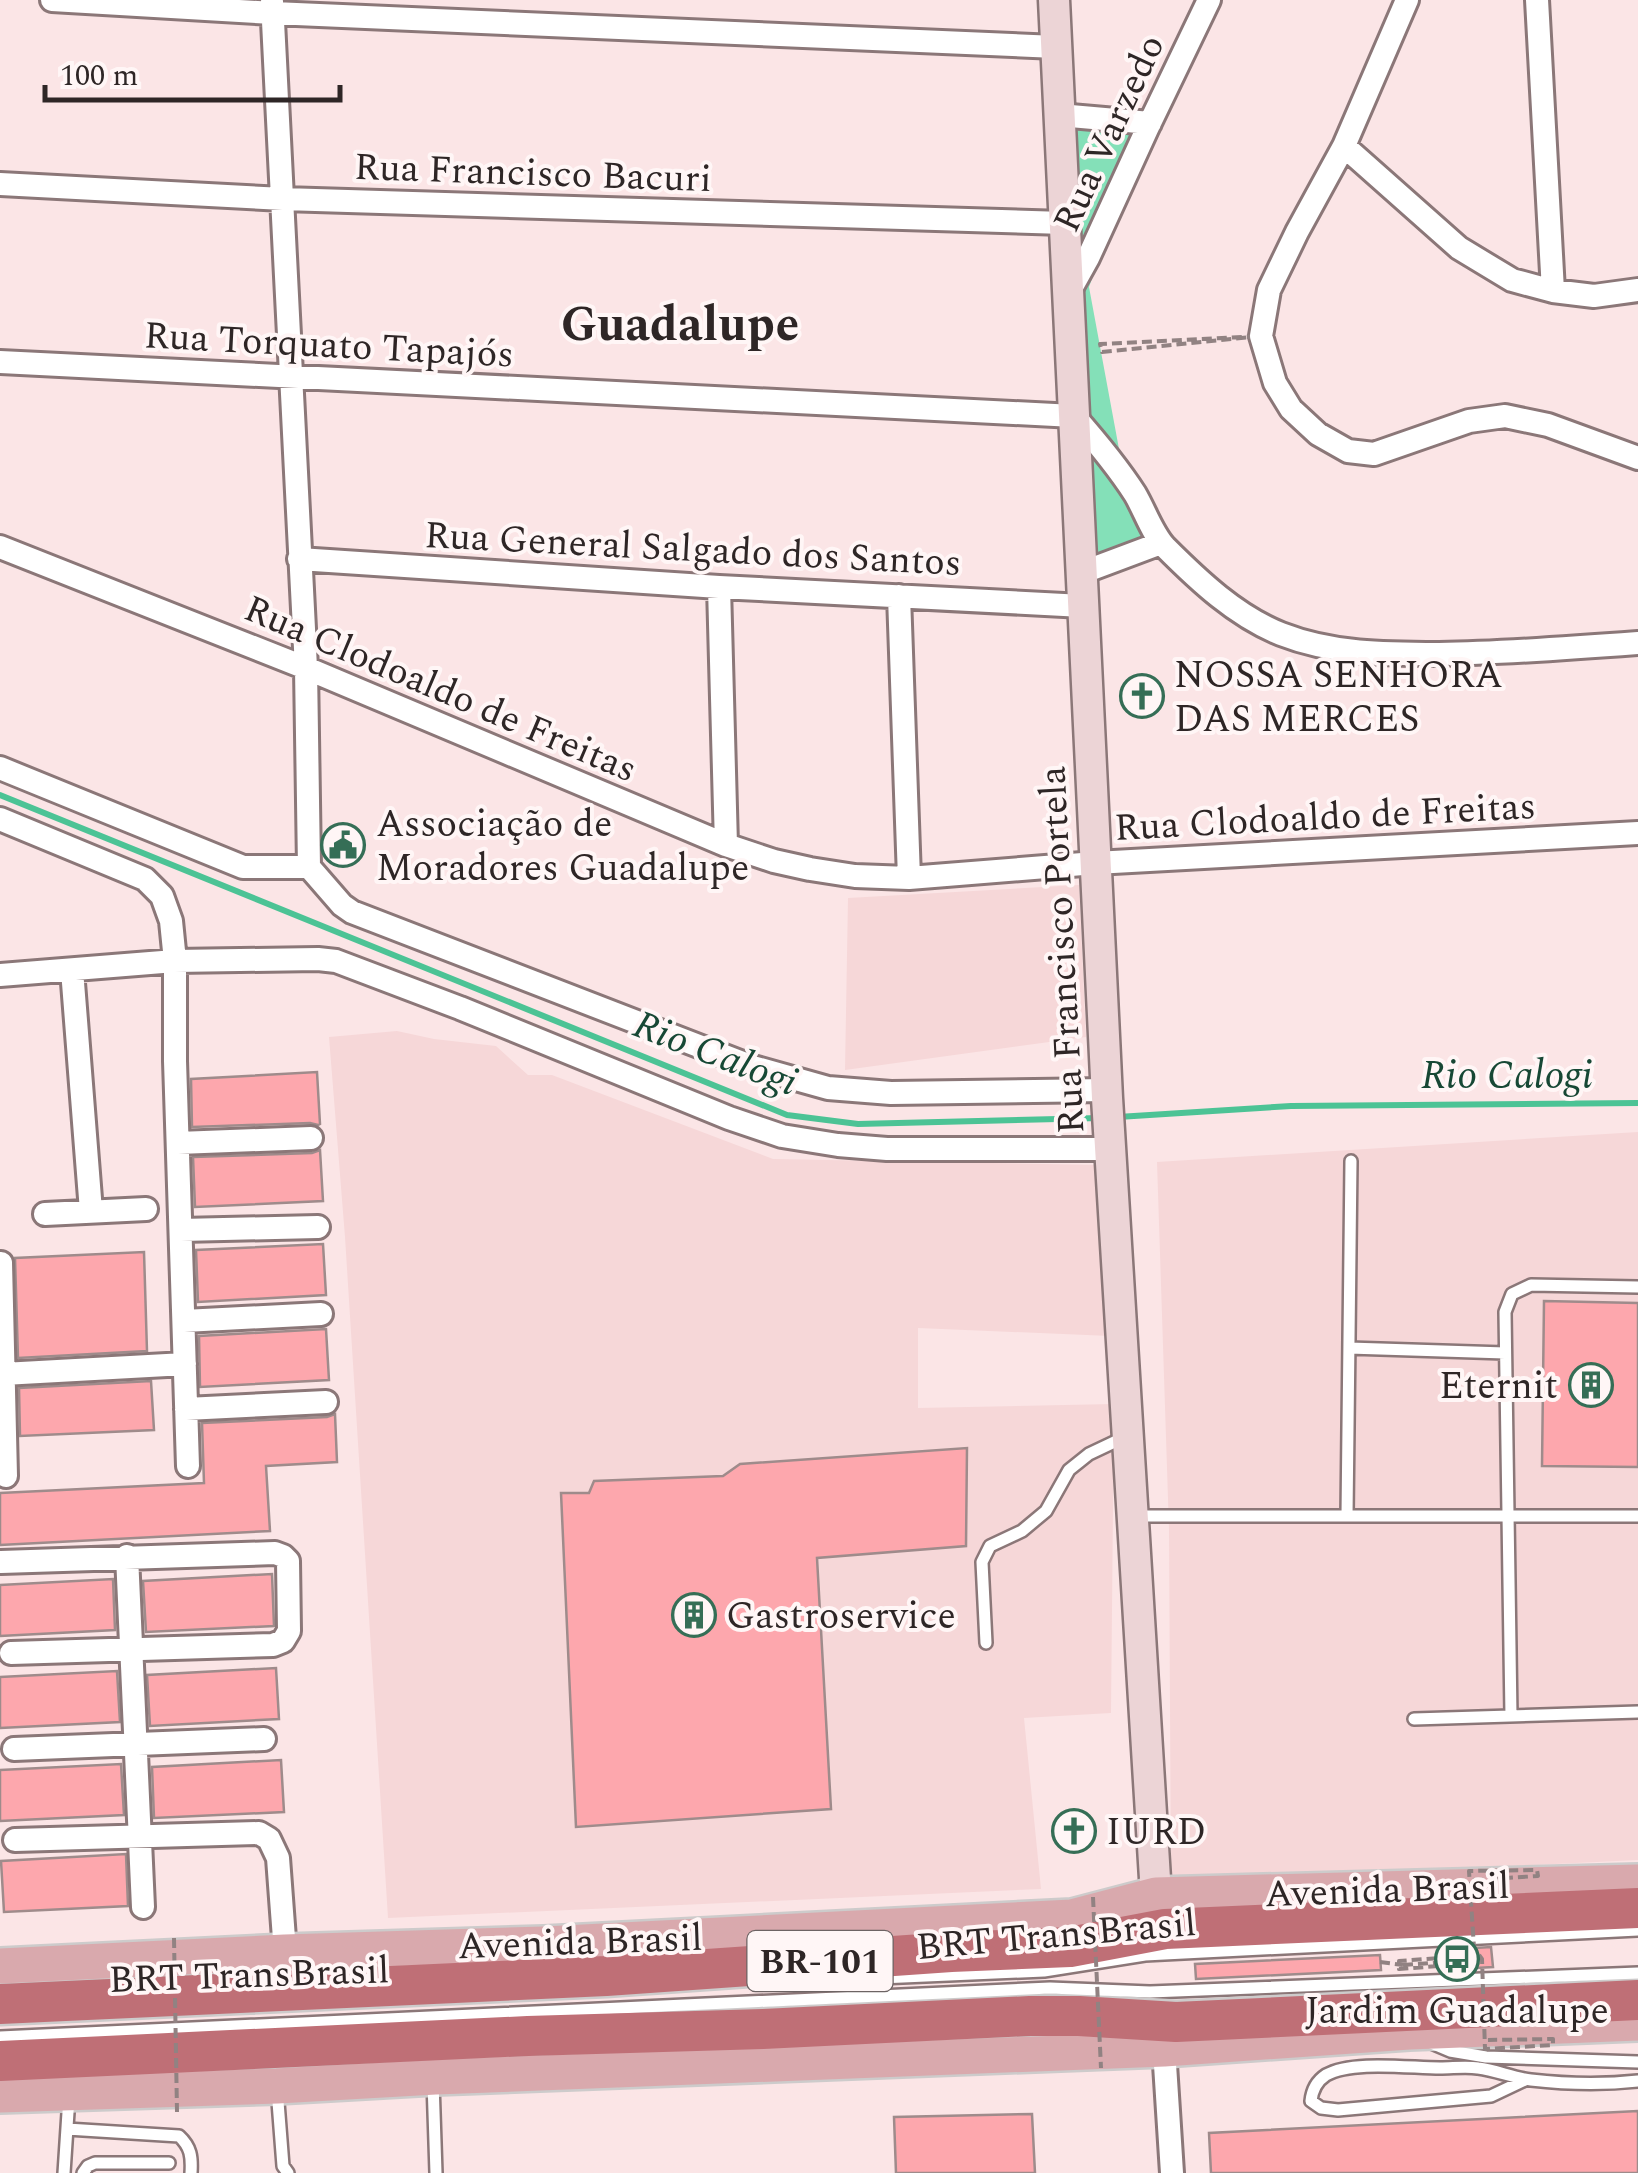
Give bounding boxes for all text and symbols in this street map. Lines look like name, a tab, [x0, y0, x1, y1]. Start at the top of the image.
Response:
street label: Rua Varzedo	[1039, 25, 1181, 242]
scale bar	[45, 40, 340, 102]
text: 100 m	[60, 53, 138, 99]
street label: Rua Francisco Bacuri	[353, 139, 713, 209]
district label: Guadalupe	[561, 289, 799, 362]
street label: Rua Torquato Tapajós	[142, 307, 515, 385]
street label: Rua General Salgado dos Santos	[423, 507, 963, 593]
street label: Rua Clodoaldo de Freitas	[235, 581, 646, 799]
place label: NOSSA SENHORA DAS MERCES	[1174, 647, 1503, 749]
church icon: NOSSA SENHORA DAS MERCES	[1119, 673, 1165, 719]
street label: Rua Francisco Portela	[1024, 764, 1102, 1135]
street label: Rua Clodoaldo de Freitas	[1113, 778, 1537, 858]
place label: Associação de Moradores Guadalupe	[376, 796, 750, 898]
public building icon: Associação de Moradores Guadalupe	[320, 822, 366, 868]
water label: Rio Calogi	[624, 995, 806, 1114]
water label: Rio Calogi	[1421, 1046, 1593, 1107]
place label: Eternit	[1439, 1358, 1558, 1416]
building icon: Eternit	[1568, 1362, 1614, 1408]
place label: Gastroservice	[726, 1588, 956, 1646]
building icon: Gastroservice	[671, 1592, 717, 1638]
place label: IURD	[1106, 1804, 1206, 1862]
church icon: IURD	[1051, 1808, 1097, 1854]
street label: Avenida Brasil	[1263, 1858, 1511, 1924]
street label: BRT TransBrasil	[914, 1895, 1198, 1977]
street label: Avenida Brasil	[456, 1910, 704, 1976]
road number: BR-101	[748, 1931, 892, 1991]
bus stop icon: Jardim Guadalupe	[1434, 1936, 1480, 1982]
street label: BRT TransBrasil	[108, 1942, 390, 2010]
place label: Jardim Guadalupe	[1305, 1983, 1609, 2041]

